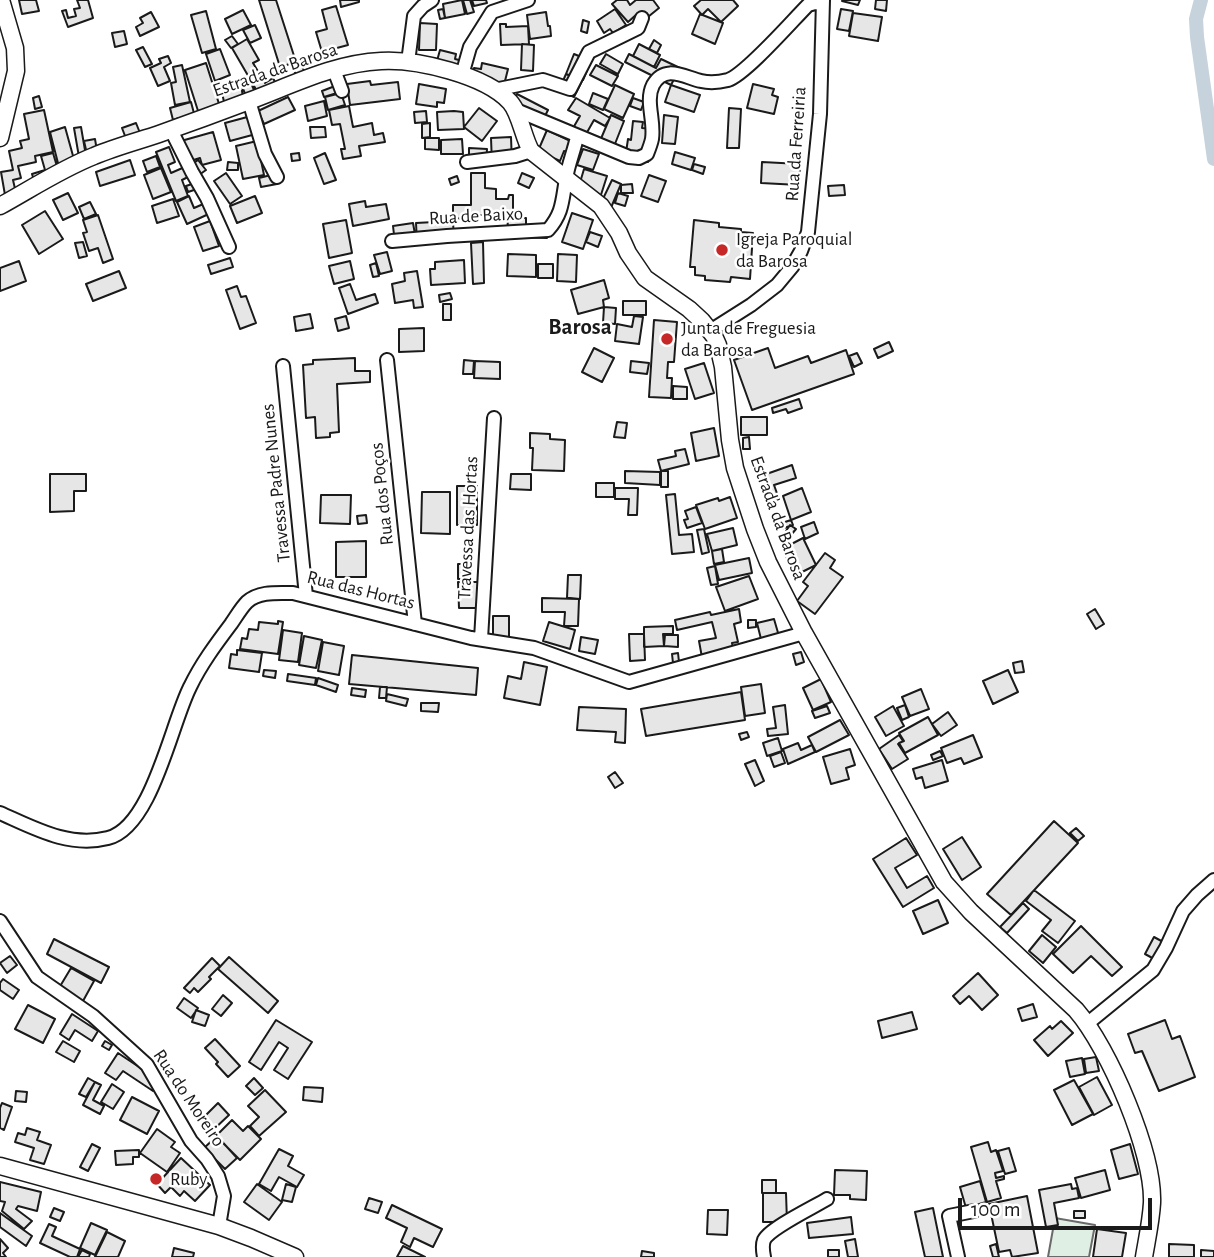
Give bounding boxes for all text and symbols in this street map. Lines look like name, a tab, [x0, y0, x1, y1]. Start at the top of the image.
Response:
street label: Estrada da Barosa	[210, 38, 340, 102]
street label: Rua da Ferreiria	[781, 86, 811, 202]
street label: Rua de Baixo	[428, 202, 524, 230]
place label: Igreja Paroquial da Barosa	[736, 228, 853, 272]
marker: Igreja Paroquial da Barosa	[714, 242, 730, 258]
district label: Barosa	[548, 313, 612, 341]
place label: Junta de Freguesia da Barosa	[681, 317, 816, 361]
marker: Junta de Freguesia da Barosa	[659, 331, 675, 347]
street label: Travessa Padre Nunes	[256, 403, 296, 563]
street label: Rua dos Poços	[365, 441, 399, 547]
street label: Estrada da Barosa	[745, 453, 811, 583]
street label: Travessa das Hortas	[453, 456, 483, 600]
street label: Rua das Hortas	[305, 566, 417, 614]
street label: Rua do Moreiro	[148, 1045, 230, 1151]
place label: Ruby	[170, 1168, 207, 1190]
marker: Ruby	[148, 1171, 164, 1187]
scale bar	[962, 1184, 1156, 1228]
text: 100 m	[971, 1199, 1021, 1220]

